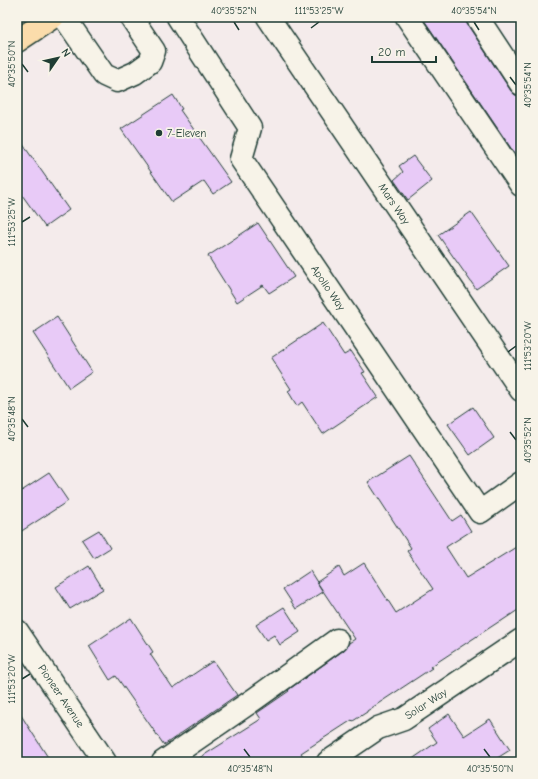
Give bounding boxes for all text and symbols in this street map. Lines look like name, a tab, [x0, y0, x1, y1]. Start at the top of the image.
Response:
text: 40°35'52"N	[211, 5, 257, 17]
text: 111°53'25"W	[295, 5, 344, 17]
text: 40°35'54"N	[451, 5, 497, 17]
north arrow	[38, 38, 78, 78]
scale bar	[372, 38, 436, 64]
text: 40°35'50"N	[6, 41, 18, 87]
text: 20 m	[378, 45, 406, 59]
text: N	[58, 46, 73, 59]
text: 40°35'54"N	[522, 62, 534, 108]
place label: 7-Eleven	[167, 127, 206, 140]
marker: 7-Eleven	[154, 128, 164, 138]
street label: Mars Way	[375, 181, 413, 227]
text: 111°53'25"W	[6, 197, 18, 246]
street label: Apollo Way	[308, 263, 348, 313]
text: 111°53'20"W	[522, 321, 534, 371]
text: 40°35'48"N	[6, 396, 18, 442]
text: 40°35'52"N	[522, 417, 534, 463]
text: 111°53'20"W	[6, 654, 18, 704]
street label: Pioneer Avenue	[35, 662, 87, 730]
street label: Solar Way	[403, 686, 449, 722]
text: 40°35'48"N	[227, 763, 273, 775]
text: 40°35'50"N	[467, 763, 513, 775]

